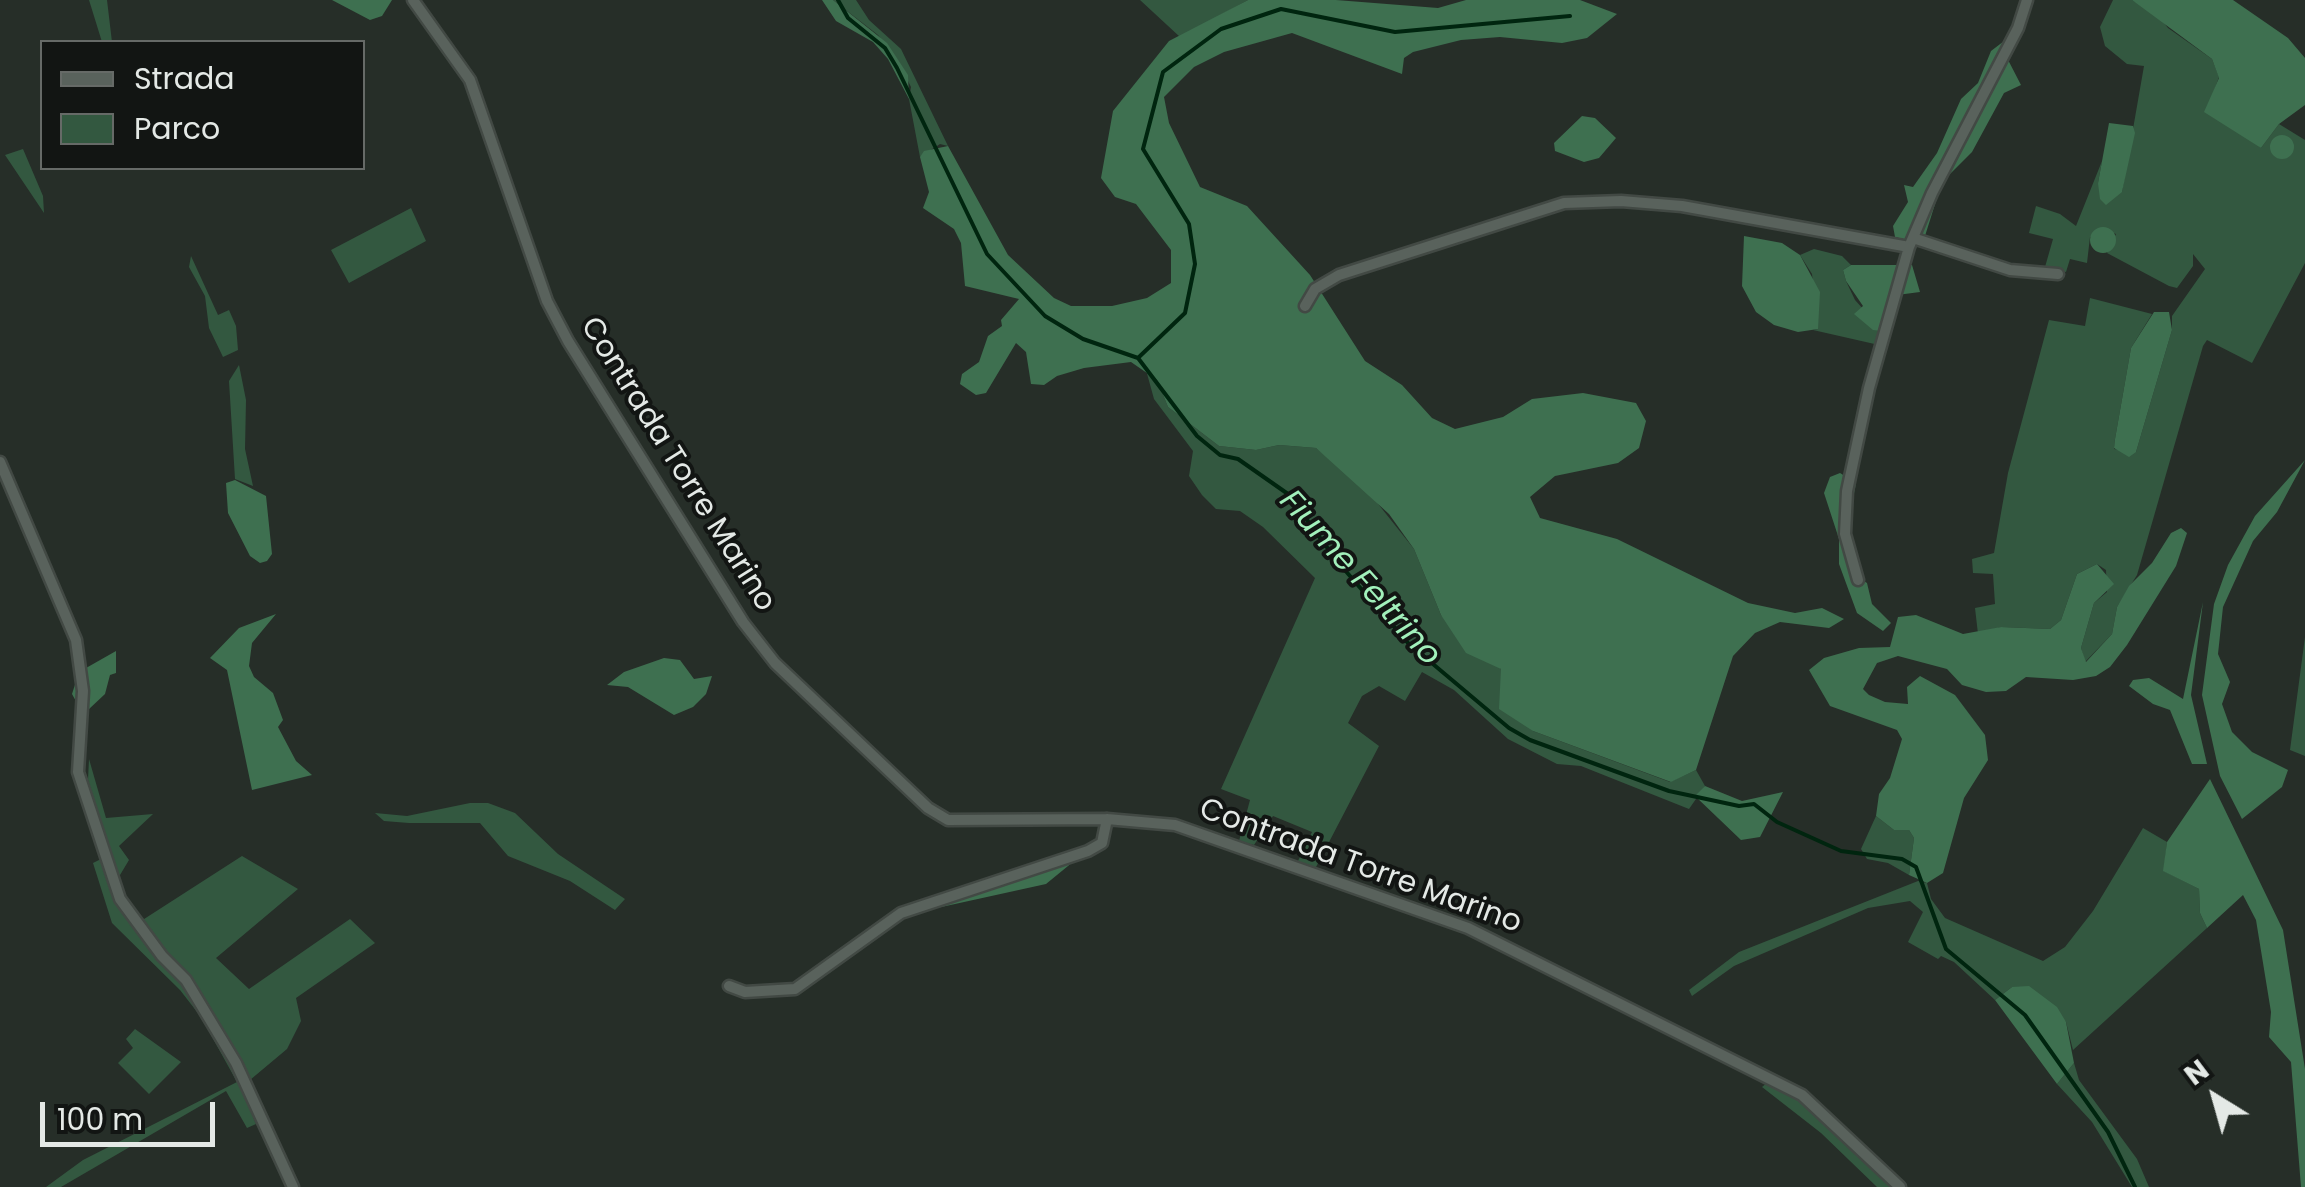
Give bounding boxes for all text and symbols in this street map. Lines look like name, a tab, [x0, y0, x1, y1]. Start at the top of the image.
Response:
legend	[40, 40, 365, 170]
text: Strada	[134, 57, 235, 100]
text: Parco	[134, 107, 220, 150]
street label: Contrada Torre Marino	[572, 311, 782, 619]
water label: Fiume Feltrino	[1270, 483, 1448, 675]
street label: Contrada Torre Marino	[1194, 792, 1526, 942]
north arrow	[2165, 1047, 2265, 1147]
text: N	[2176, 1051, 2217, 1095]
scale bar	[45, 1082, 220, 1144]
text: 100 m	[57, 1098, 143, 1141]

